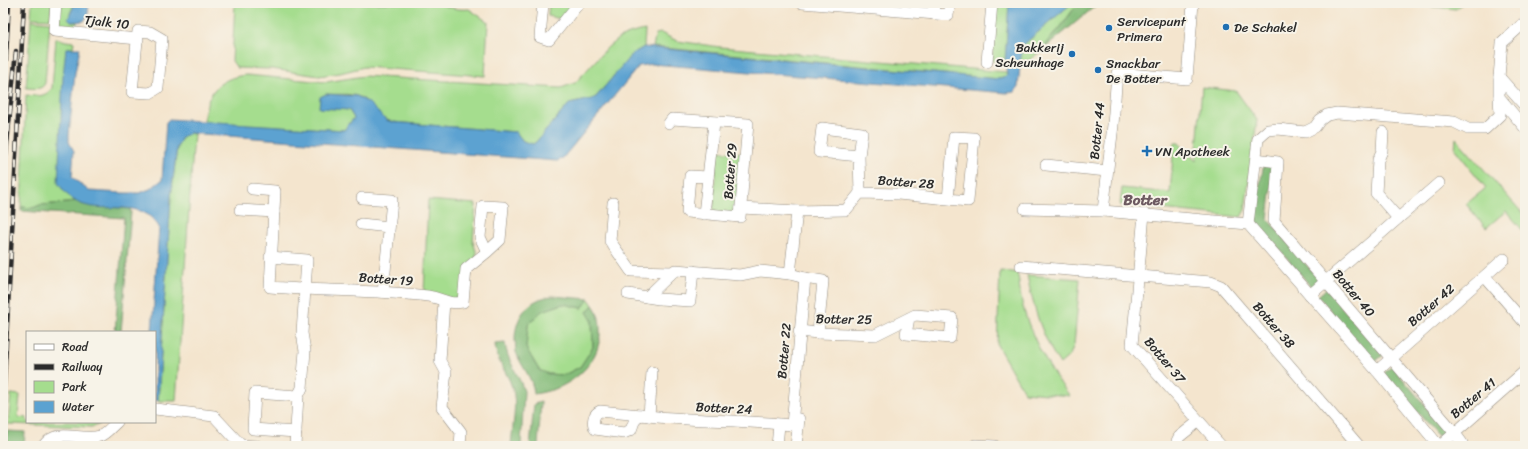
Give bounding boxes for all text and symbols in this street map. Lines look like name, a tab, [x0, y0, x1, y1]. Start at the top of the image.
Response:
street label: Tjalk 10	[83, 8, 131, 36]
place label: Servicepunt Primera	[1117, 10, 1186, 48]
place label: De Schakel	[1234, 16, 1297, 39]
marker: De Schakel	[1221, 22, 1231, 32]
marker: Servicepunt Primera	[1104, 23, 1114, 33]
place label: Bakkerij Scheunhage	[995, 36, 1065, 74]
marker: Bakkerij Scheunhage	[1067, 49, 1077, 59]
place label: Snackbar De Botter	[1106, 52, 1162, 90]
marker: Snackbar De Botter	[1093, 65, 1103, 75]
street label: Botter 44	[1083, 101, 1111, 161]
place label: VN Apotheek	[1155, 140, 1230, 163]
street label: Botter 29	[717, 142, 743, 200]
marker: VN Apotheek	[1142, 146, 1152, 156]
street label: Botter 28	[877, 169, 935, 195]
district label: Botter	[1123, 187, 1169, 213]
street label: Botter 40	[1327, 264, 1381, 322]
street label: Botter 19	[358, 266, 414, 292]
street label: Botter 42	[1402, 277, 1460, 332]
street label: Botter 38	[1247, 296, 1301, 354]
street label: Botter 25	[816, 307, 872, 331]
street label: Botter 22	[770, 322, 798, 380]
legend	[26, 331, 156, 423]
street label: Botter 37	[1138, 331, 1193, 390]
text: Road	[62, 336, 89, 358]
text: Railway	[62, 356, 103, 378]
street label: Botter 41	[1445, 371, 1502, 424]
text: Park	[62, 376, 87, 398]
street label: Botter 24	[695, 395, 753, 421]
text: Water	[62, 396, 95, 418]

